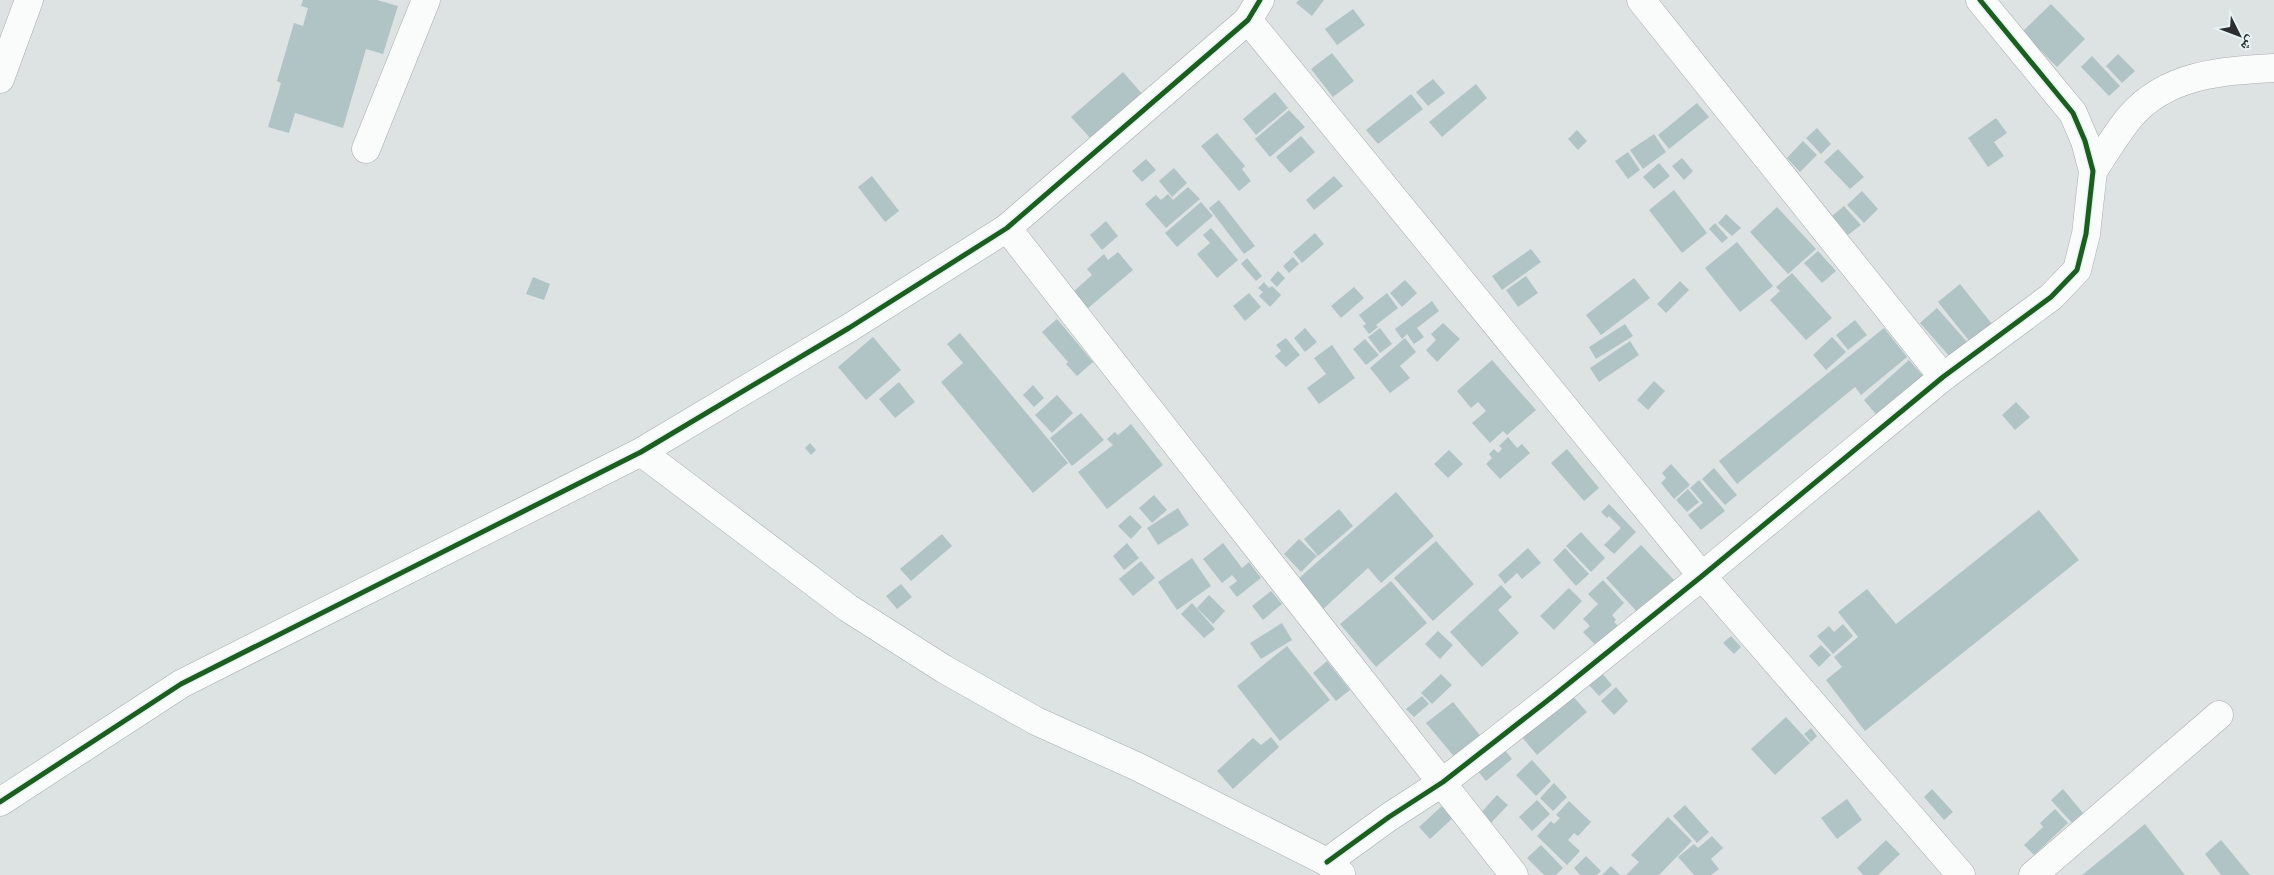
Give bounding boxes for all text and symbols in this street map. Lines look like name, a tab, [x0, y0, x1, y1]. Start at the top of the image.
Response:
north arrow	[2214, 10, 2264, 60]
text: ش	[2237, 32, 2260, 55]

